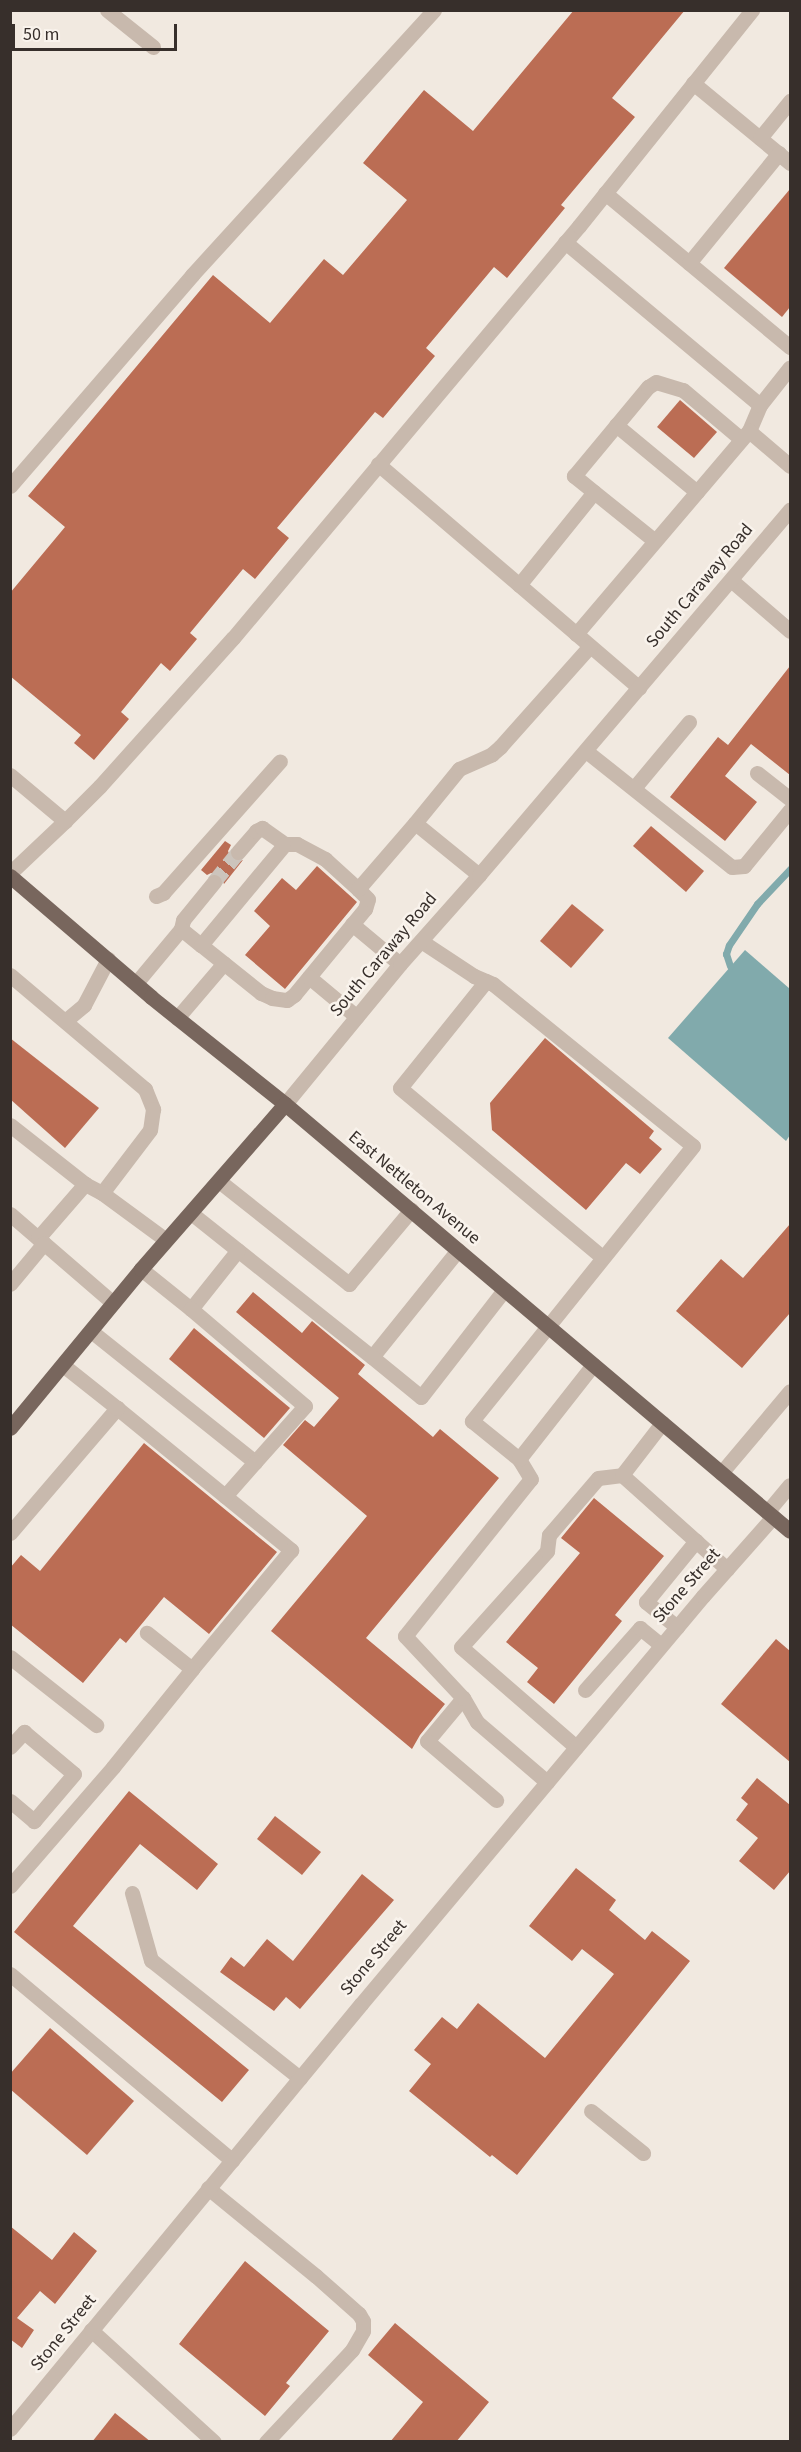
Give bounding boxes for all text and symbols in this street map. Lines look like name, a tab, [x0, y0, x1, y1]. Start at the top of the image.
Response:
scale bar	[15, 12, 180, 50]
text: 50 m	[23, 22, 59, 47]
street label: South Caraway Road	[642, 520, 758, 652]
street label: South Caraway Road	[326, 889, 442, 1021]
street label: East Nettleton Avenue	[344, 1127, 484, 1249]
street label: Stone Street	[649, 1544, 725, 1628]
street label: Stone Street	[336, 1916, 412, 2000]
street label: Stone Street	[27, 2290, 101, 2376]

